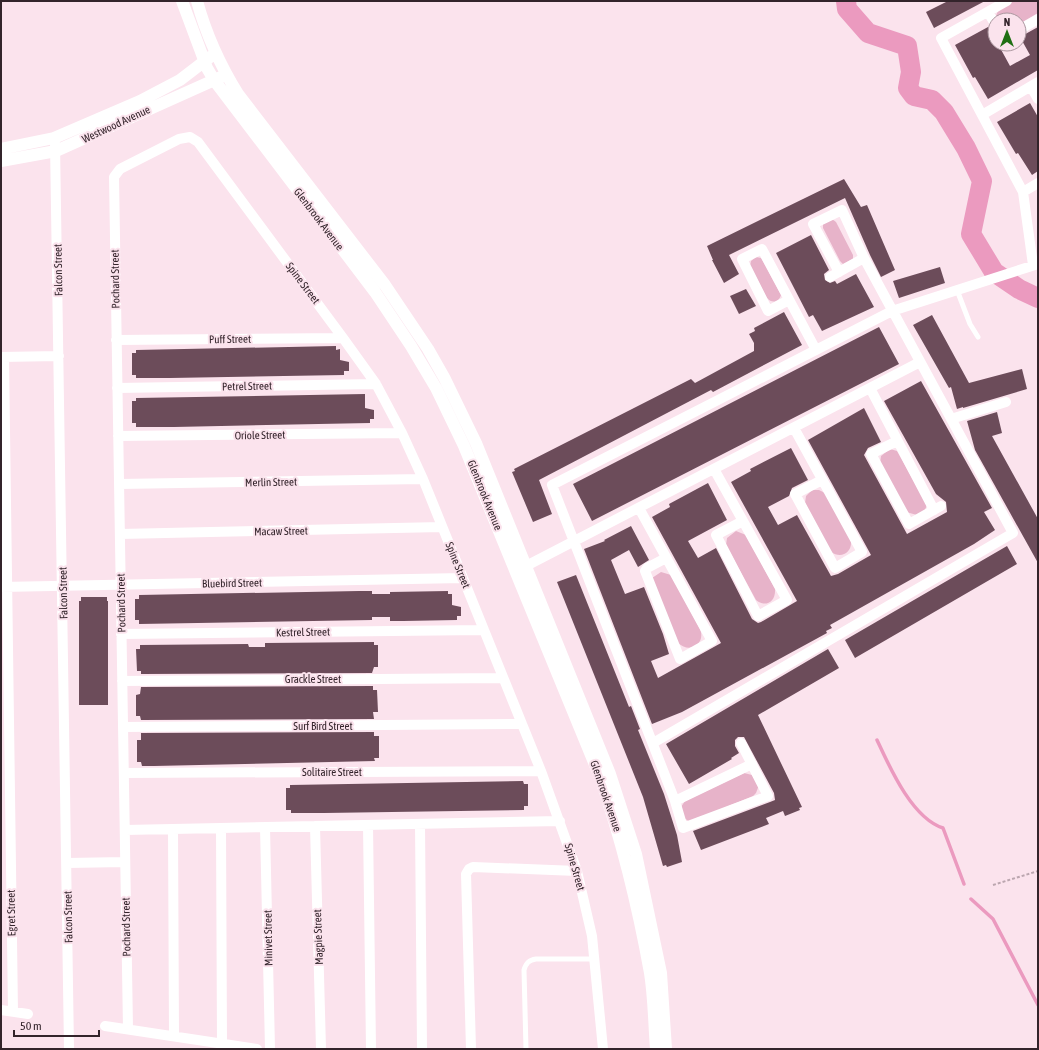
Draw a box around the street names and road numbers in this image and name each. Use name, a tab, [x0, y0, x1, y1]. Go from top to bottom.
street label: Westwood Avenue	[80, 103, 152, 145]
street label: Glenbrook Avenue	[292, 186, 346, 252]
street label: Falcon Street	[52, 244, 64, 296]
street label: Pochard Street	[108, 249, 122, 309]
street label: Spine Street	[284, 260, 322, 306]
street label: Puff Street	[209, 333, 251, 345]
street label: Petrel Street	[222, 380, 272, 392]
street label: Oriole Street	[234, 429, 286, 441]
street label: Glenbrook Avenue	[465, 458, 505, 532]
street label: Merlin Street	[245, 476, 297, 488]
street label: Macaw Street	[254, 525, 308, 537]
street label: Spine Street	[443, 540, 473, 590]
street label: Falcon Street	[57, 567, 69, 619]
street label: Pochard Street	[114, 573, 128, 633]
street label: Bluebird Street	[202, 576, 262, 590]
street label: Kestrel Street	[276, 626, 330, 638]
street label: Grackle Street	[285, 673, 341, 685]
street label: Surf Bird Street	[293, 720, 353, 732]
street label: Glenbrook Avenue	[588, 759, 624, 833]
street label: Solitaire Street	[302, 766, 362, 778]
street label: Spine Street	[563, 842, 587, 892]
street label: Egret Street	[5, 890, 17, 936]
street label: Falcon Street	[62, 891, 74, 943]
street label: Pochard Street	[119, 897, 133, 957]
street label: Magpie Street	[311, 909, 325, 965]
street label: Minivet Street	[262, 910, 274, 966]

